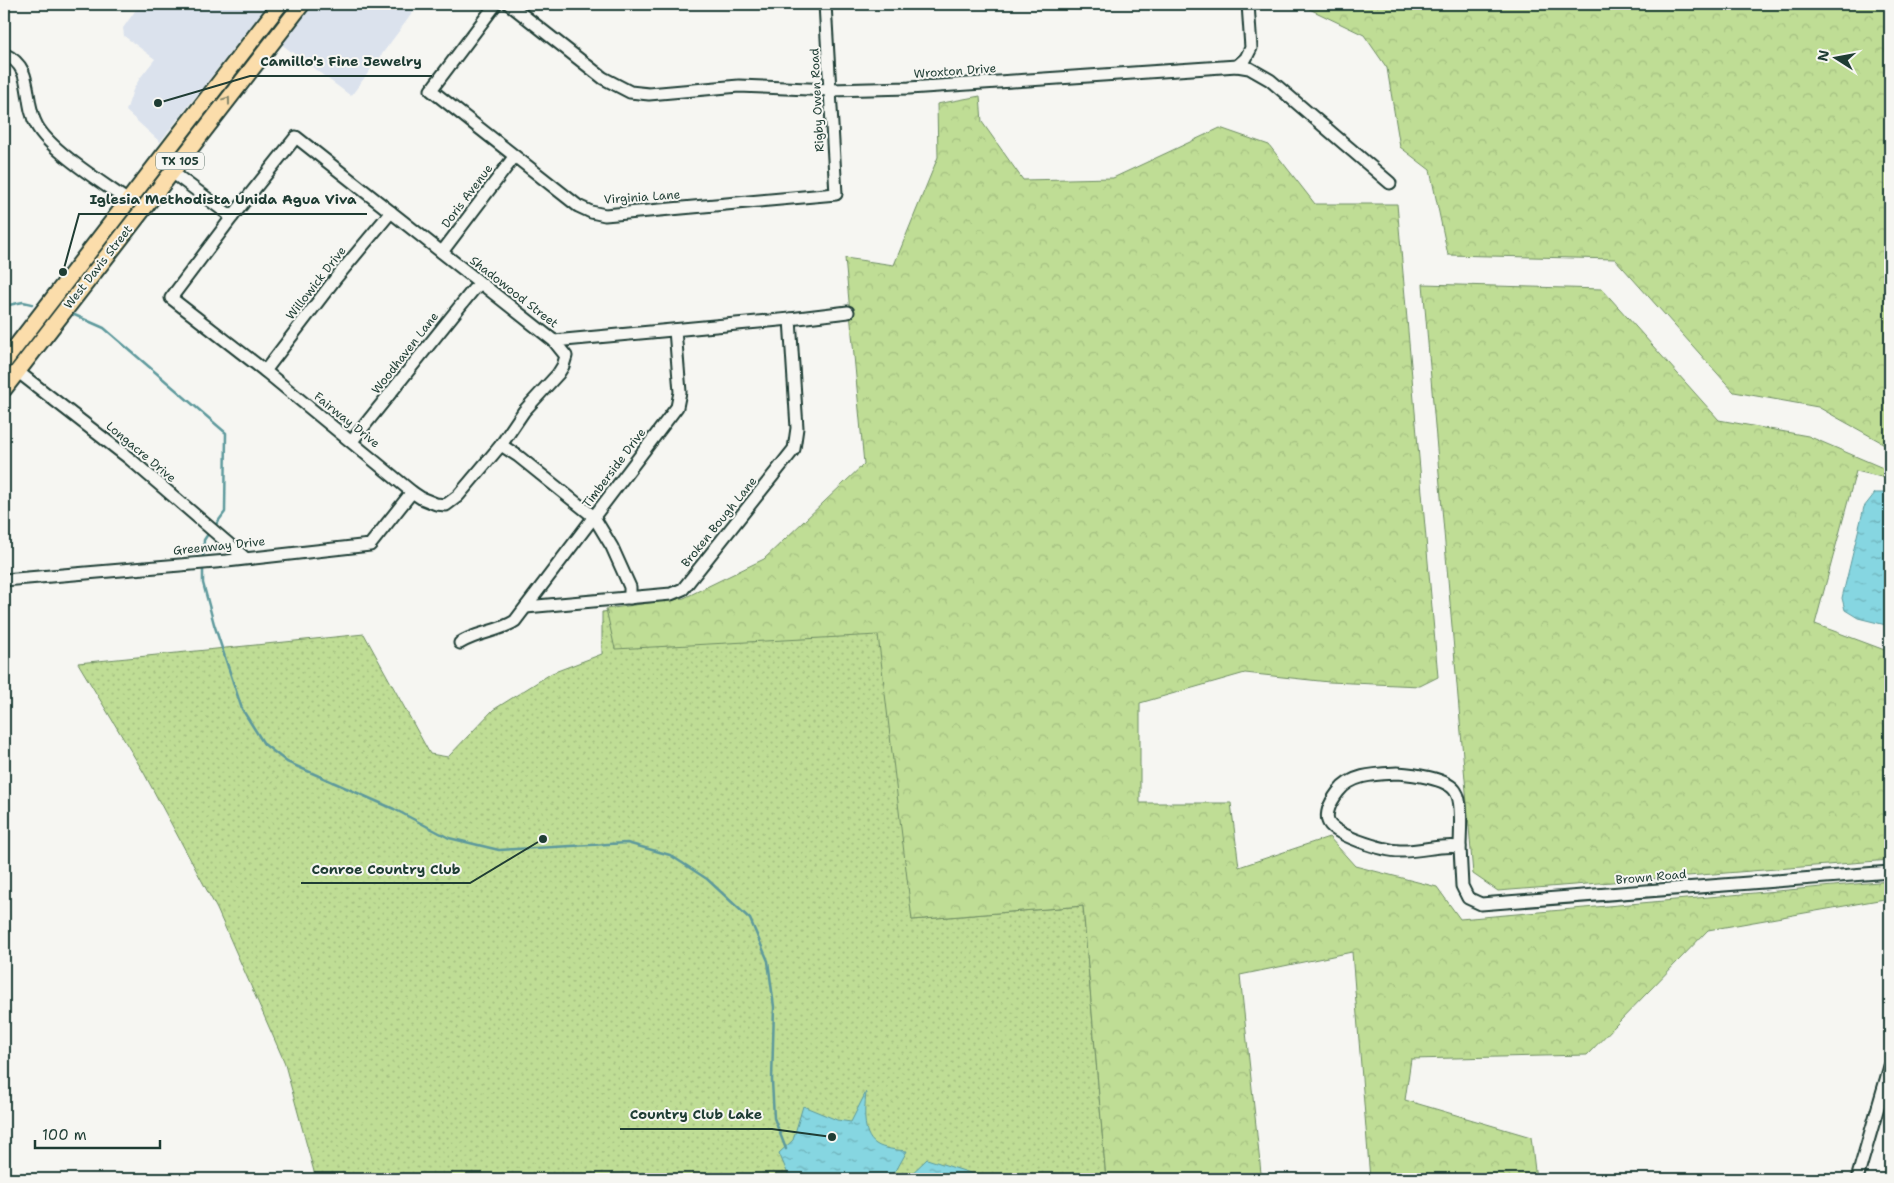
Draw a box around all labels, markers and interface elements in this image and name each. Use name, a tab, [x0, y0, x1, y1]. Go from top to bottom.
north arrow	[1812, 32, 1862, 82]
callout: Camillo's Fine Jewelry	[250, 47, 432, 76]
street label: Rigby Owen Road	[806, 47, 828, 152]
text: N	[1813, 48, 1833, 63]
text: Camillo's Fine Jewelry	[260, 52, 422, 70]
street label: Wroxton Drive	[913, 60, 997, 82]
one-way arrow	[221, 97, 229, 106]
road number: TX 105	[156, 153, 204, 170]
street label: Doris Avenue	[438, 161, 496, 231]
callout: Iglesia Methodista Unida Agua Viva	[79, 185, 367, 214]
street label: Virginia Lane	[603, 186, 681, 208]
text: Iglesia Methodista Unida Agua Viva	[89, 190, 357, 208]
street label: West Davis Street	[60, 222, 136, 312]
street label: Willowick Drive	[282, 243, 350, 323]
street label: Shadowood Street	[467, 253, 561, 331]
street label: Woodhaven Lane	[368, 309, 442, 397]
street label: Fairway Drive	[311, 389, 383, 452]
street label: Longacre Drive	[103, 418, 179, 486]
street label: Timberside Drive	[579, 425, 649, 511]
street label: Broken Bough Lane	[678, 473, 761, 571]
street label: Greenway Drive	[172, 533, 266, 559]
callout: Conroe Country Club	[301, 854, 470, 883]
text: Conroe Country Club	[311, 860, 461, 878]
street label: Brown Road	[1615, 866, 1688, 888]
callout: Country Club Lake	[620, 1100, 772, 1129]
text: Country Club Lake	[630, 1105, 762, 1123]
scale bar	[35, 1118, 160, 1150]
text: 100 m	[42, 1125, 87, 1145]

